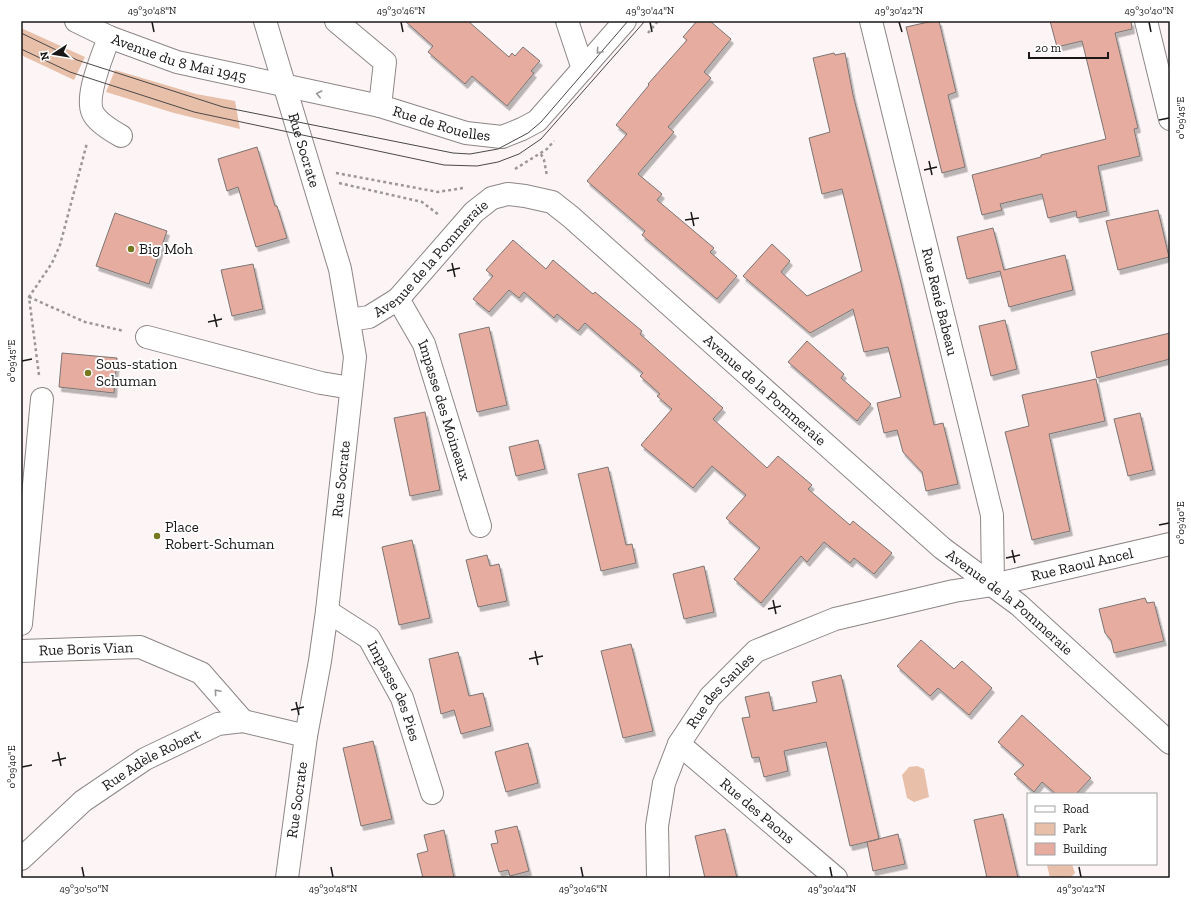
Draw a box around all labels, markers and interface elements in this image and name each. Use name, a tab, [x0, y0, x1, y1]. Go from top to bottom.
text: 49°30'48"N	[128, 5, 177, 17]
text: 49°30'46"N	[377, 5, 426, 17]
text: 49°30'44"N	[626, 5, 675, 17]
text: 49°30'42"N	[875, 5, 924, 17]
text: 49°30'40"N	[1124, 5, 1174, 17]
street label: Avenue du 8 Mai 1945	[109, 30, 248, 86]
north arrow	[34, 34, 74, 74]
scale bar	[1029, 34, 1108, 60]
text: 20 m	[1035, 41, 1062, 55]
one-way arrow	[597, 46, 604, 53]
text: N	[37, 50, 52, 61]
one-way arrow	[316, 91, 322, 99]
text: 0°09'45"E	[1175, 97, 1187, 139]
street label: Rue de Rouelles	[390, 102, 491, 145]
street label: Rue Socrate	[284, 111, 324, 190]
street label: Avenue de la Pommeraie	[370, 196, 492, 321]
place label: Big Moh	[139, 240, 193, 258]
marker: Big Moh	[126, 244, 136, 254]
street label: Rue René Babeau	[918, 246, 962, 358]
street label: Avenue de la Pommeraie	[700, 331, 830, 449]
street label: Impasse des Moineaux	[414, 336, 474, 483]
text: 0°09'45"E	[6, 340, 18, 382]
place label: Sous-station Schuman	[96, 355, 178, 390]
marker: Sous-station Schuman	[83, 368, 93, 378]
street label: Rue Socrate	[328, 440, 354, 518]
text: 0°09'40"E	[1175, 501, 1187, 545]
place label: Place Robert-Schuman	[165, 518, 275, 553]
marker: Place Robert-Schuman	[152, 531, 162, 541]
street label: Rue Raoul Ancel	[1029, 544, 1135, 585]
street label: Avenue de la Pommeraie	[943, 545, 1077, 659]
street label: Rue Boris Vian	[38, 638, 134, 659]
street label: Impasse des Pies	[363, 638, 424, 744]
street label: Rue des Saules	[683, 649, 758, 732]
one-way arrow	[214, 689, 222, 697]
street label: Rue Adèle Robert	[98, 724, 204, 795]
text: 0°09'40"E	[6, 745, 18, 789]
street label: Rue Socrate	[283, 761, 311, 839]
street label: Rue des Paons	[716, 774, 798, 848]
legend	[1027, 793, 1157, 865]
text: Road	[1063, 802, 1089, 816]
text: Park	[1063, 822, 1088, 836]
text: Building	[1063, 842, 1107, 856]
text: 49°30'50"N	[59, 883, 109, 895]
text: 49°30'48"N	[309, 883, 358, 895]
text: 49°30'46"N	[559, 883, 608, 895]
text: 49°30'44"N	[808, 883, 857, 895]
text: 49°30'42"N	[1057, 883, 1106, 895]

